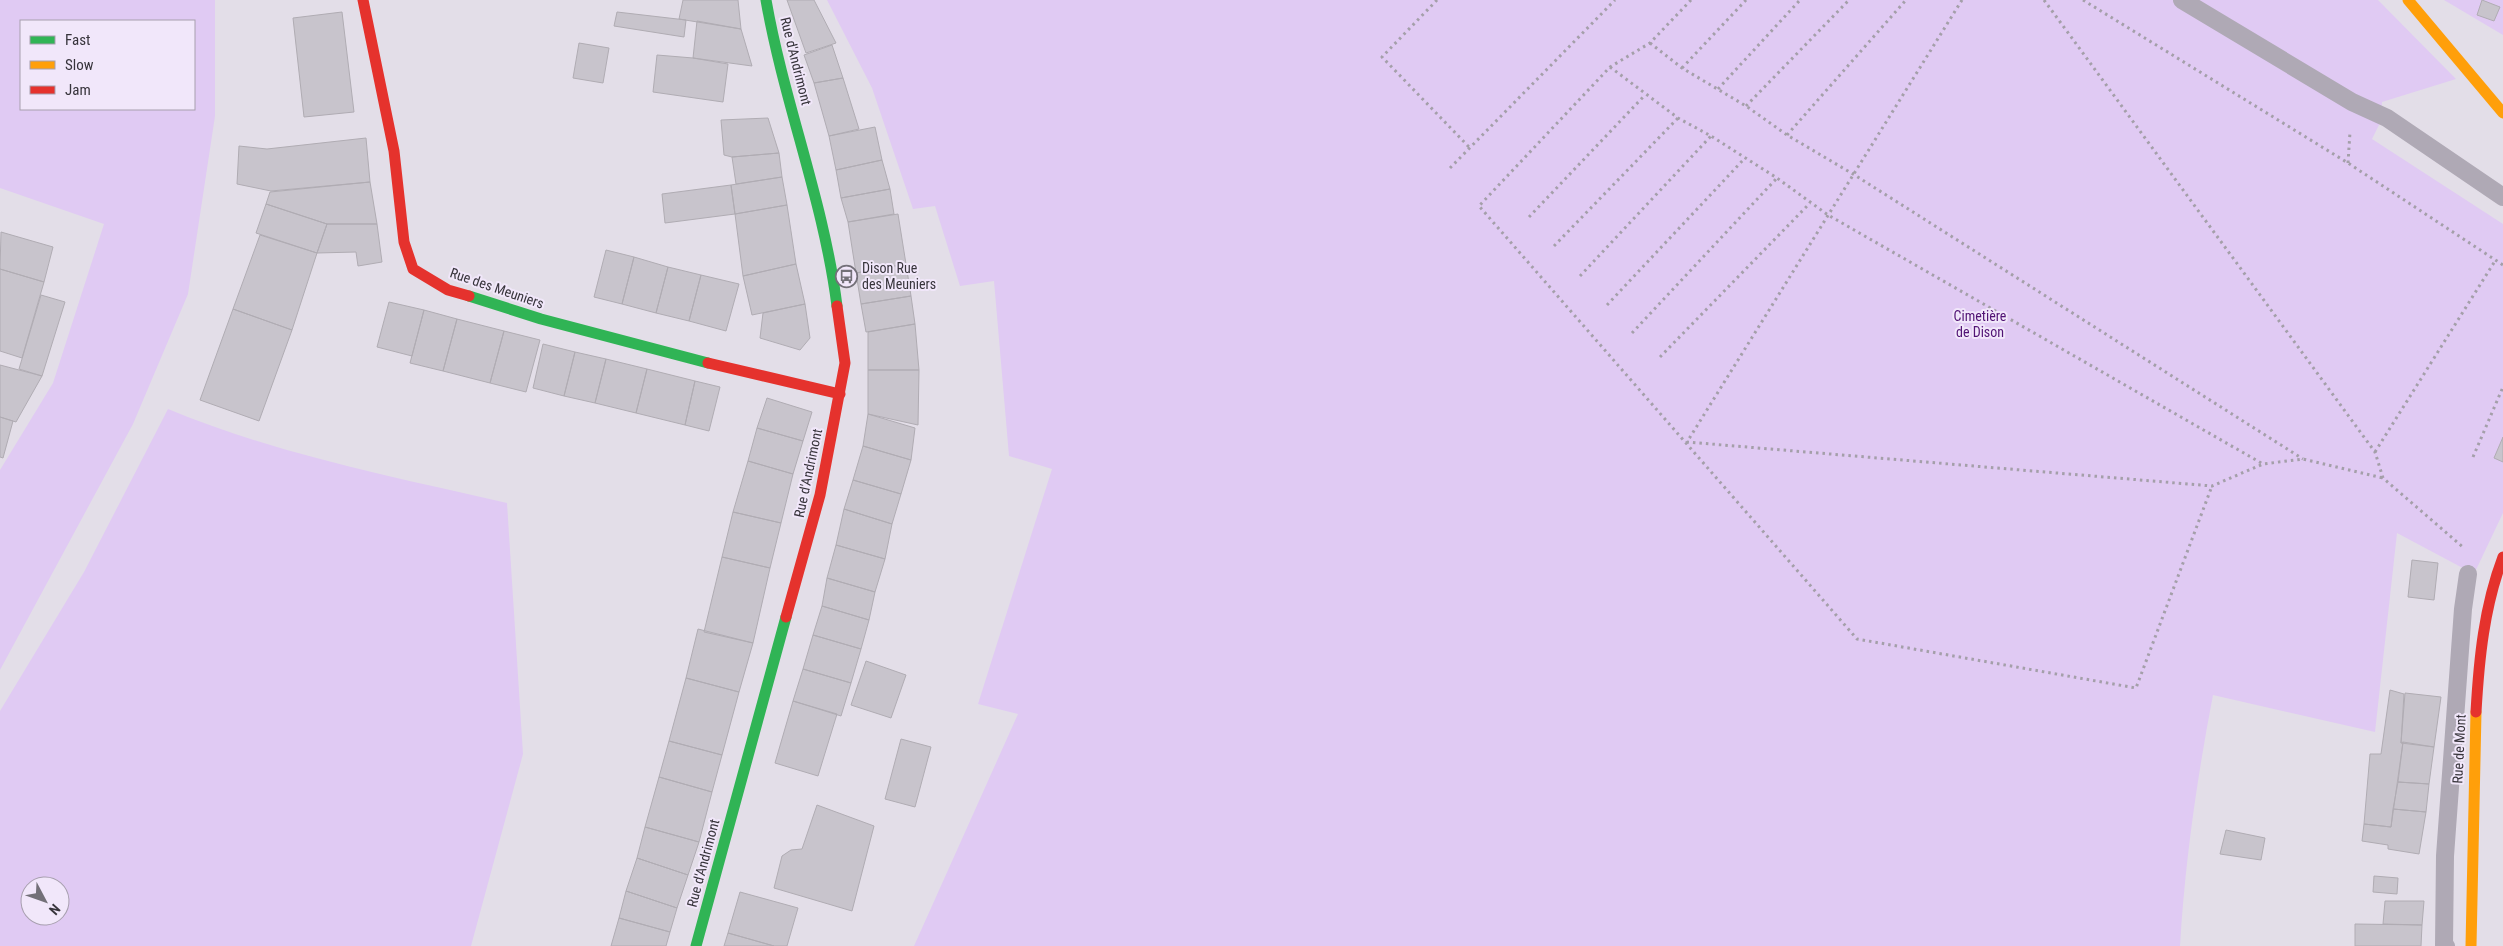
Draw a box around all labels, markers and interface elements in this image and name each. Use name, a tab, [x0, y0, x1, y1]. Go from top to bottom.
street label: Rue d'Andrimont	[777, 15, 815, 107]
legend	[20, 20, 195, 110]
text: Fast	[65, 31, 90, 49]
text: Slow	[65, 56, 94, 74]
text: Jam	[65, 81, 91, 99]
place label: Dison Rue des Meuniers	[862, 260, 936, 292]
street label: Rue des Meuniers	[448, 264, 546, 312]
bus stop icon: Dison Rue des Meuniers	[834, 264, 858, 288]
park label: Cimetière de Dison	[1954, 308, 2007, 340]
street label: Rue d'Andrimont	[791, 427, 825, 519]
street label: Rue de Mont	[2449, 714, 2469, 784]
street label: Rue d'Andrimont	[684, 817, 722, 909]
north arrow	[20, 876, 70, 926]
text: N	[46, 901, 64, 918]

